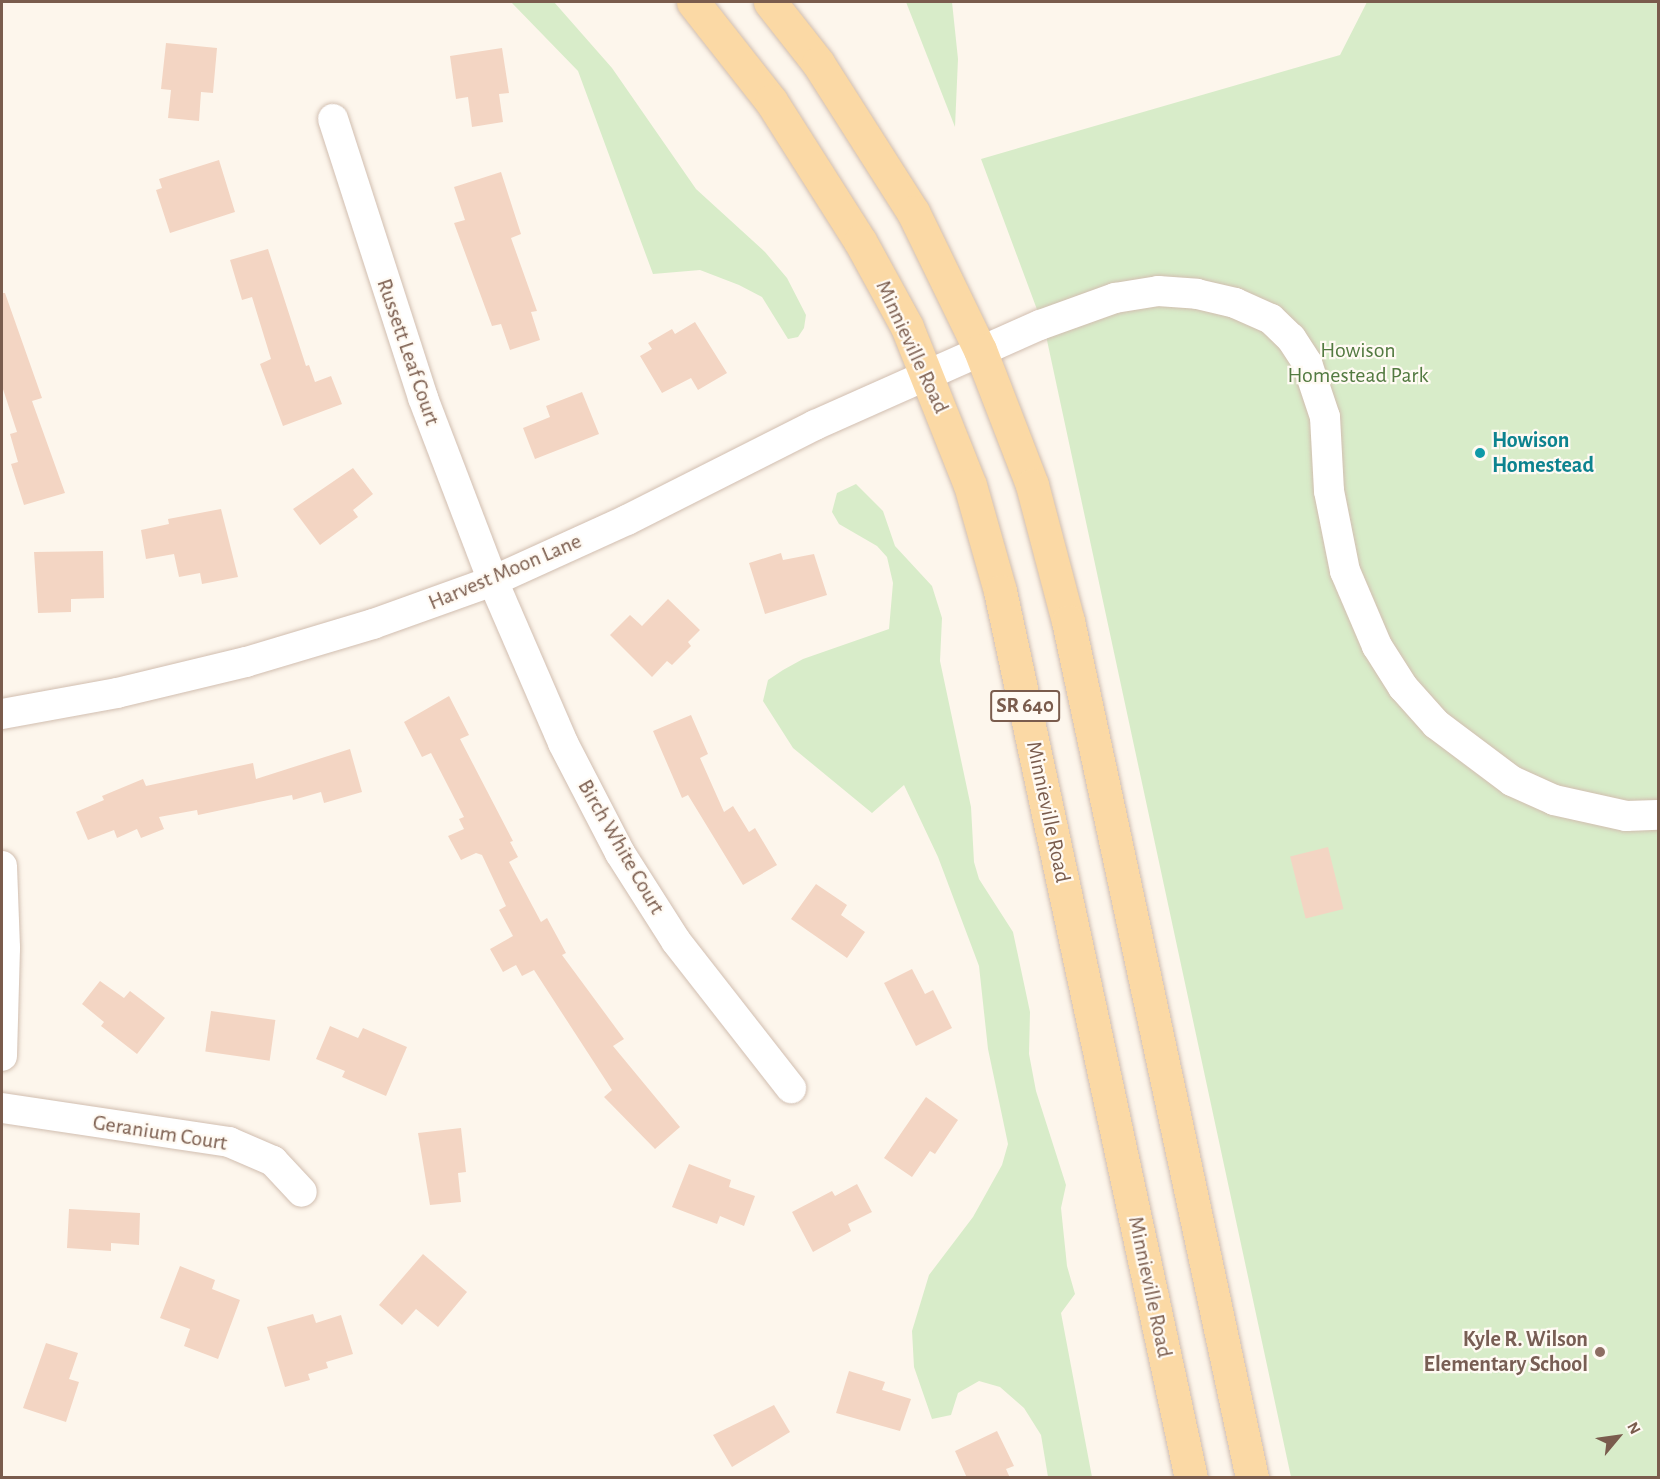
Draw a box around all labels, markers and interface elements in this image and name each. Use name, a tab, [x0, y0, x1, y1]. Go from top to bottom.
street label: Russett Leaf Court	[371, 275, 445, 429]
street label: Minnieville Road	[870, 276, 954, 418]
park label: Howison Homestead Park	[1287, 337, 1429, 388]
place label: Howison Homestead	[1492, 427, 1594, 478]
marker: Howison Homestead	[1473, 446, 1487, 460]
street label: Harvest Moon Lane	[424, 528, 586, 616]
road number: SR 640	[989, 688, 1061, 724]
street label: Minnieville Road	[1020, 739, 1076, 885]
street label: Birch White Court	[572, 775, 670, 919]
street label: Geranium Court	[91, 1109, 229, 1157]
street label: Minnieville Road	[1122, 1214, 1178, 1360]
place label: Kyle R. Wilson Elementary School	[1424, 1326, 1588, 1378]
marker: Kyle R. Wilson Elementary School	[1593, 1345, 1607, 1359]
north arrow	[1588, 1407, 1648, 1467]
text: N	[1624, 1420, 1643, 1437]

